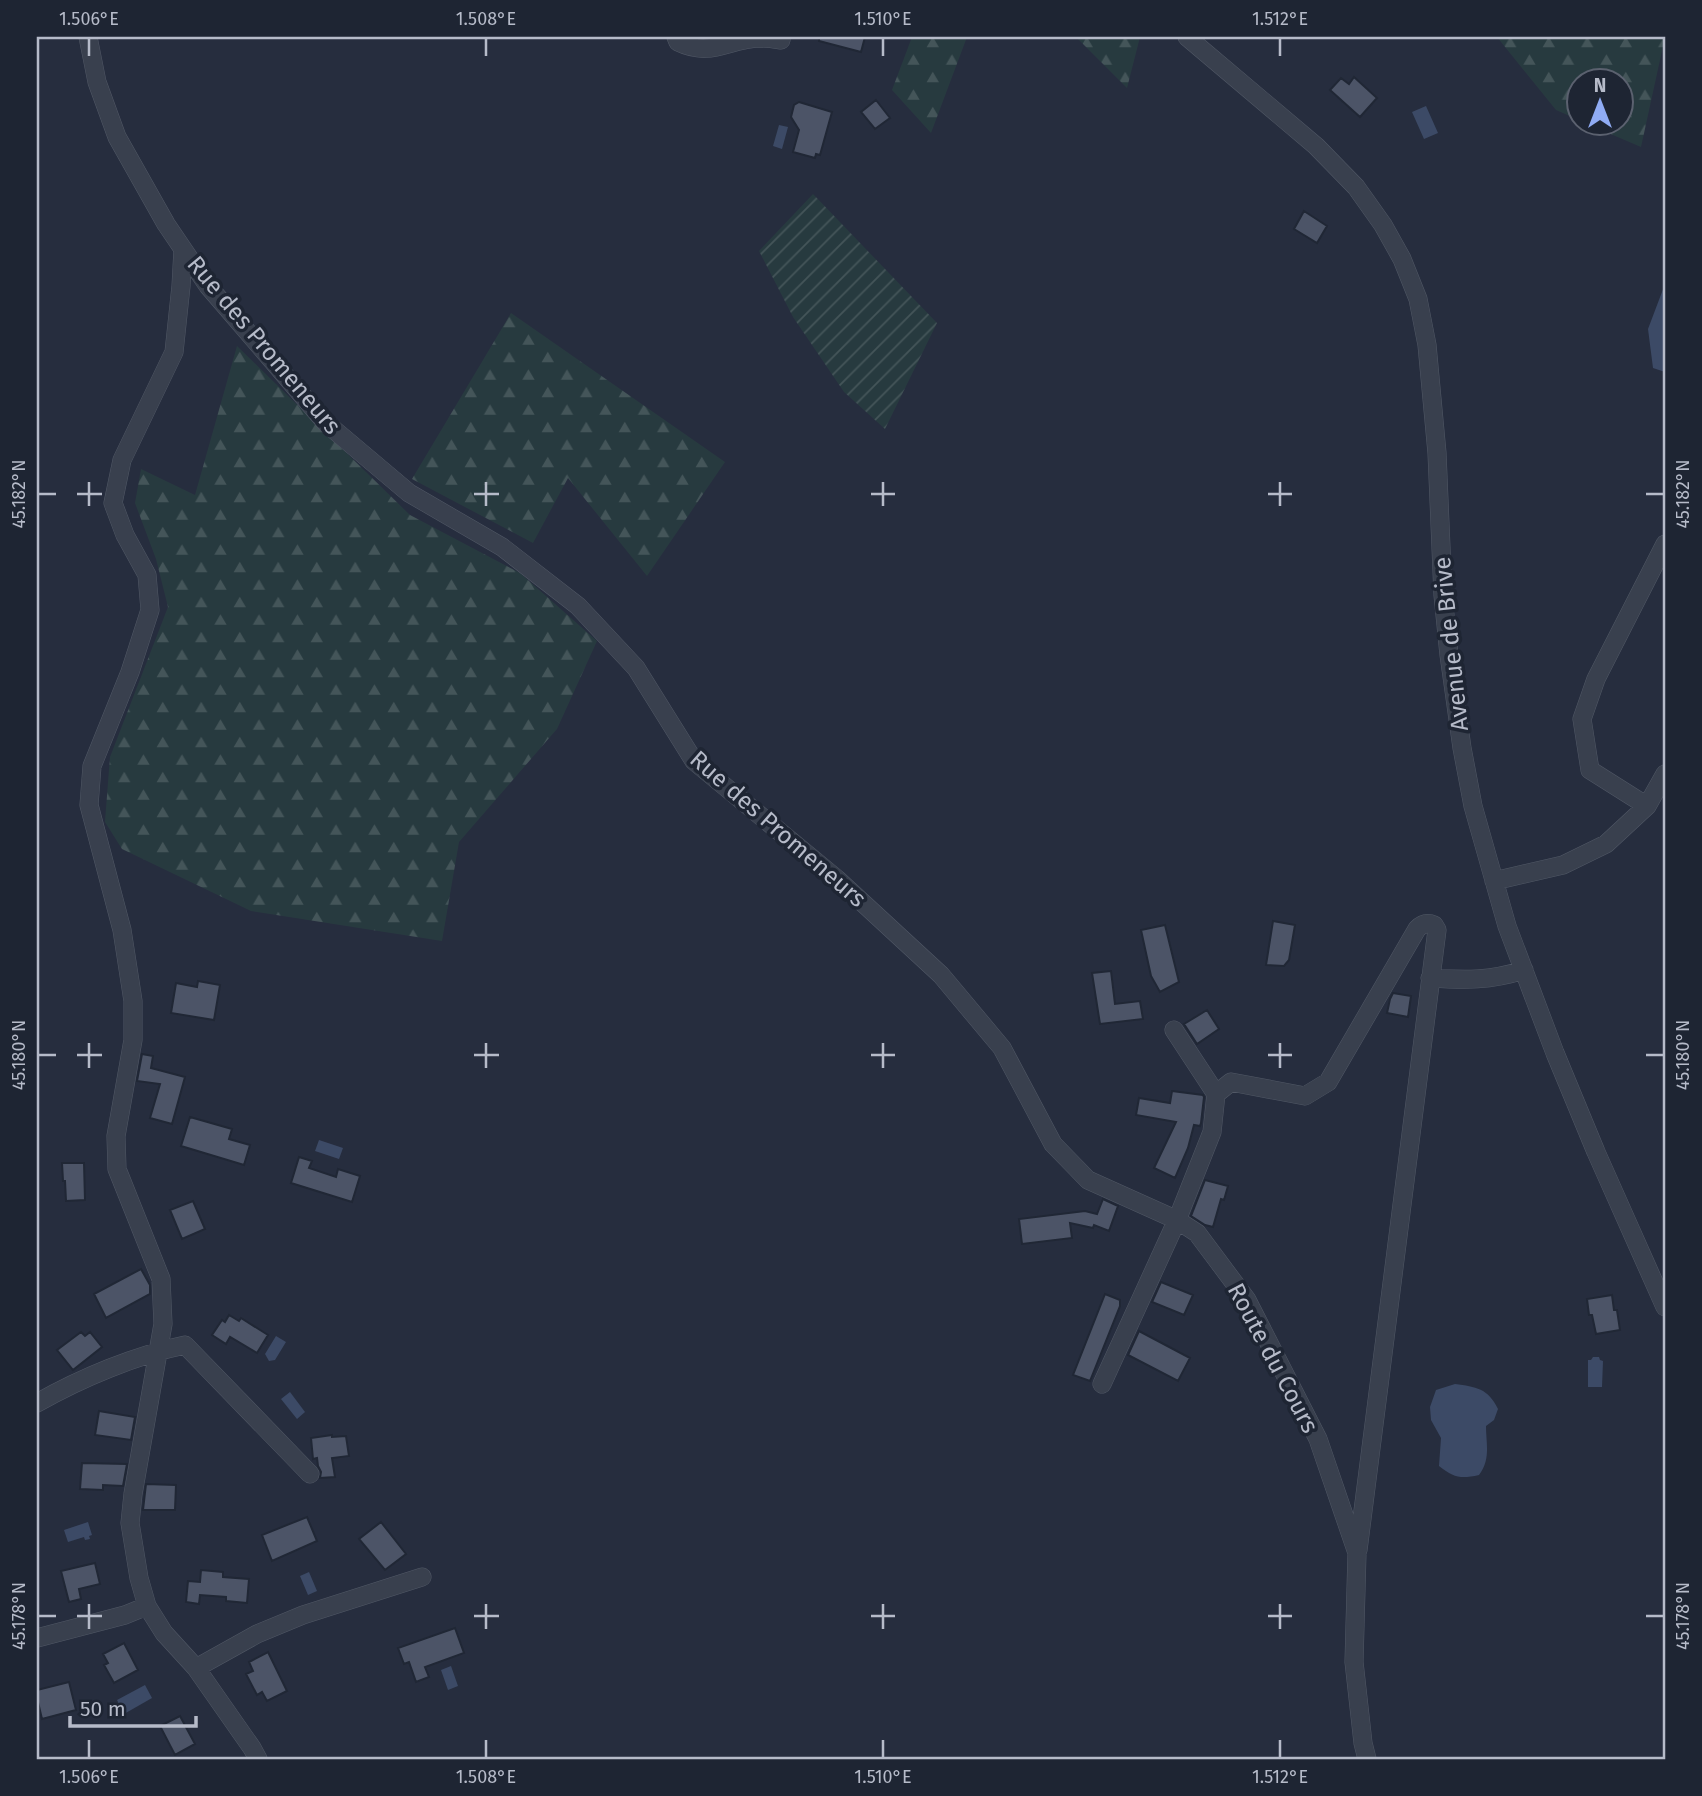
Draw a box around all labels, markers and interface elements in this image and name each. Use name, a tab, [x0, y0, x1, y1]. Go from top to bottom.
text: 1.506°E	[59, 8, 119, 30]
text: 1.508°E	[456, 8, 516, 30]
text: 1.510°E	[854, 8, 912, 30]
text: 1.512°E	[1252, 8, 1308, 30]
north arrow	[1566, 66, 1636, 136]
text: N	[1594, 74, 1606, 97]
street label: Rue des Promeneurs	[181, 250, 347, 440]
text: 45.182°N	[8, 459, 30, 529]
text: 45.182°N	[1672, 459, 1694, 529]
street label: Avenue de Brive	[1428, 555, 1474, 733]
street label: Rue des Promeneurs	[684, 745, 872, 913]
text: 45.180°N	[8, 1020, 30, 1090]
text: 45.180°N	[1672, 1020, 1694, 1090]
street label: Route du Cours	[1222, 1278, 1324, 1438]
text: 45.178°N	[8, 1582, 30, 1650]
text: 45.178°N	[1672, 1582, 1694, 1650]
scale bar	[70, 1684, 196, 1728]
text: 50 m	[80, 1696, 126, 1722]
text: 1.506°E	[59, 1766, 119, 1788]
text: 1.508°E	[456, 1766, 516, 1788]
text: 1.510°E	[854, 1766, 912, 1788]
text: 1.512°E	[1252, 1766, 1308, 1788]

